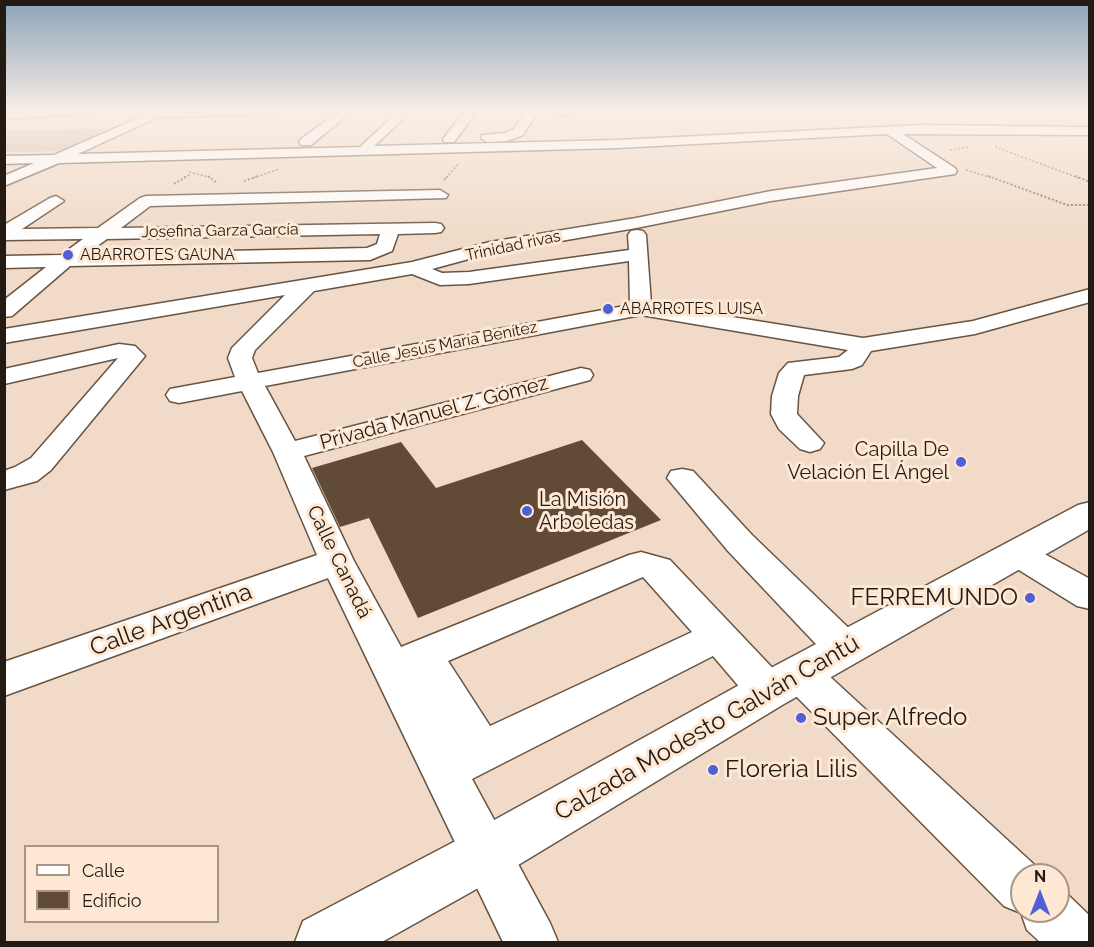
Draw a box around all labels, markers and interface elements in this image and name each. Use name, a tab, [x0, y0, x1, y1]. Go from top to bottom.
street label: Josefina Garza García	[141, 220, 299, 242]
street label: Trinidad rivas	[464, 227, 562, 265]
place label: ABARROTES GAUNA	[80, 245, 235, 265]
marker: ABARROTES GAUNA	[61, 248, 75, 262]
place label: ABARROTES LUISA	[620, 299, 763, 319]
marker: ABARROTES LUISA	[601, 302, 615, 316]
street label: Calle Jesús María Benítez	[351, 318, 539, 372]
street label: Privada Manuel Z. Gómez	[317, 371, 551, 455]
place label: Capilla De Velación El Ángel	[787, 438, 949, 485]
marker: Capilla De Velación El Ángel	[954, 455, 968, 469]
place label: La Misión Arboledas	[539, 488, 634, 535]
street label: Calle Canadá	[301, 502, 377, 622]
marker: La Misión Arboledas	[520, 504, 534, 518]
street label: Calle Argentina	[86, 577, 256, 663]
place label: FERREMUNDO	[850, 584, 1018, 612]
marker: FERREMUNDO	[1023, 591, 1037, 605]
street label: Calzada Modesto Galván Cantú	[550, 629, 864, 827]
place label: Super Alfredo	[813, 704, 967, 732]
marker: Super Alfredo	[794, 711, 808, 725]
place label: Floreria Lilis	[725, 756, 858, 784]
marker: Floreria Lilis	[706, 763, 720, 777]
legend	[24, 845, 219, 923]
text: Calle	[82, 860, 125, 881]
north arrow	[1010, 863, 1070, 923]
text: N	[1034, 867, 1046, 886]
text: Edificio	[82, 890, 141, 911]

